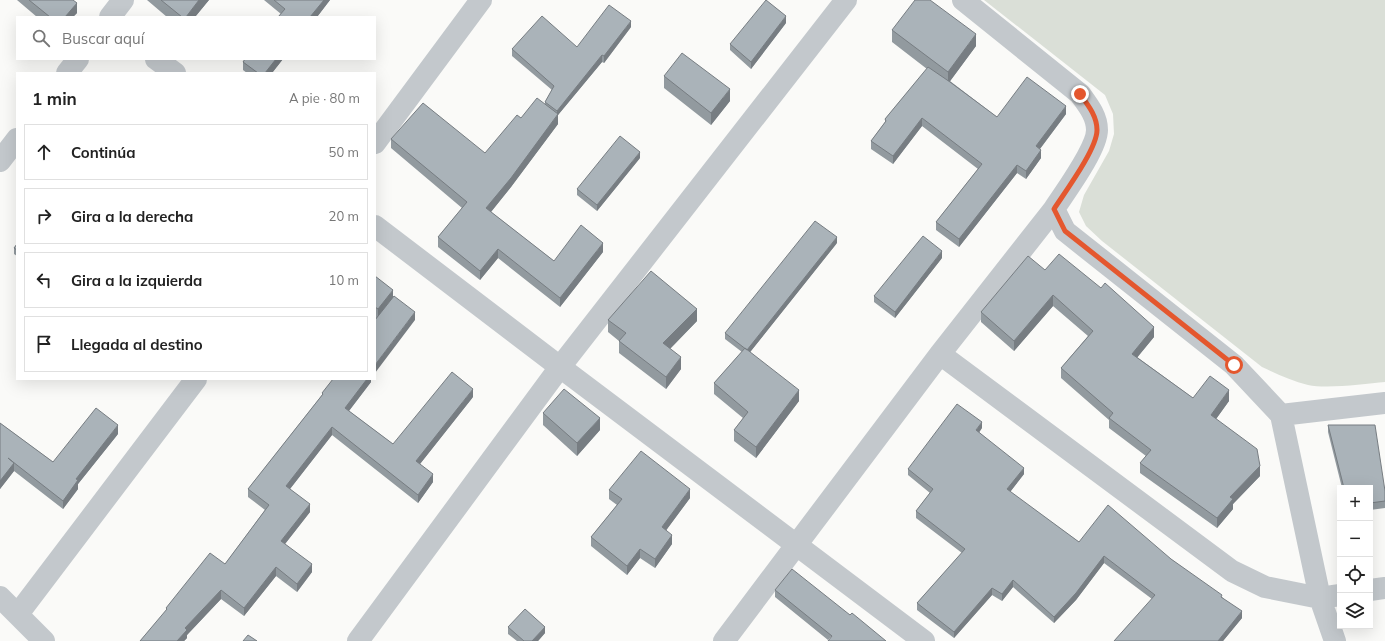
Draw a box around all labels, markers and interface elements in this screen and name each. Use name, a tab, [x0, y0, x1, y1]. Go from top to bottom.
search box	[16, 16, 376, 60]
icon: search	[30, 27, 52, 49]
text: Buscar aquí	[62, 29, 144, 48]
route end	[1071, 85, 1089, 103]
text: 1 min	[32, 88, 77, 109]
text: A pie · 80 m	[289, 90, 360, 106]
icon: ahead	[33, 141, 55, 163]
text: Continúa	[71, 143, 136, 162]
text: 50 m	[329, 144, 359, 160]
icon: right	[33, 205, 55, 227]
text: Gira a la derecha	[71, 207, 193, 226]
text: 20 m	[329, 208, 359, 224]
icon: left	[33, 269, 55, 291]
text: Gira a la izquierda	[71, 271, 202, 290]
text: 10 m	[329, 272, 359, 288]
icon: arrive	[33, 333, 55, 355]
text: Llegada al destino	[71, 335, 203, 354]
route start	[1225, 356, 1243, 374]
map controls	[1337, 485, 1373, 629]
button: +	[1337, 485, 1373, 521]
button: −	[1337, 521, 1373, 557]
button: locate	[1337, 557, 1373, 593]
button: layers	[1337, 593, 1373, 629]

